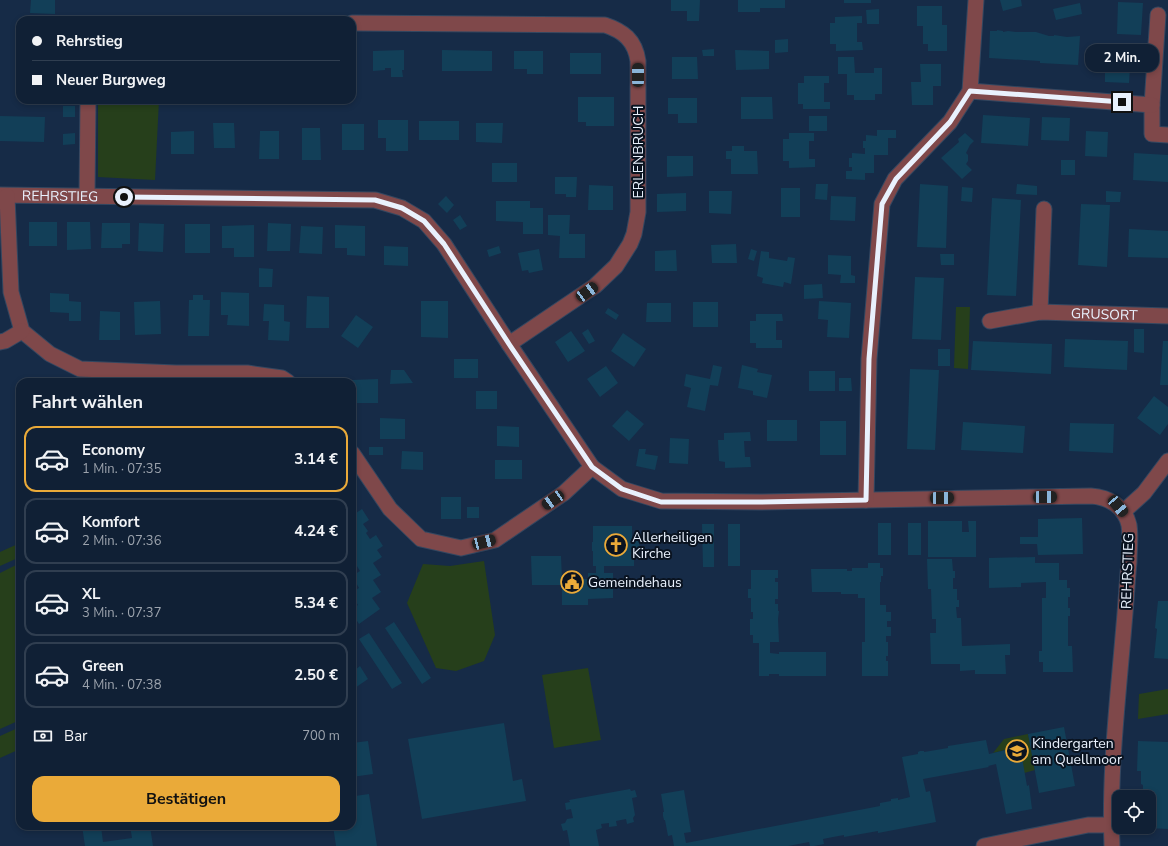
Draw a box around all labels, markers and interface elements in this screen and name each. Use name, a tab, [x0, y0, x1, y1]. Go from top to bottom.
text: Rehrstieg	[56, 31, 123, 51]
callout: 2 Min.	[1085, 44, 1159, 72]
text: 2 Min.	[1104, 49, 1140, 67]
car	[632, 63, 644, 87]
text: Neuer Burgweg	[56, 70, 166, 90]
route end	[1113, 93, 1131, 111]
street label: ERLENBRUCH	[629, 106, 648, 198]
street label: REHRSTIEG	[22, 186, 98, 206]
route start	[115, 188, 133, 206]
car	[574, 280, 600, 304]
street label: GRUSORT	[1071, 304, 1138, 325]
text: Fahrt wählen	[32, 390, 143, 414]
text: Economy	[82, 440, 145, 460]
icon: car	[34, 441, 70, 477]
text: 3.14 €	[294, 449, 338, 469]
text: 1 Min. · 07:35	[82, 460, 161, 478]
car	[540, 488, 566, 512]
car	[1033, 491, 1057, 503]
car	[930, 492, 954, 504]
car	[1106, 493, 1130, 519]
text: Komfort	[82, 512, 140, 532]
icon: car	[34, 513, 70, 549]
text: 4.24 €	[294, 521, 338, 541]
place label: Allerheiligen Kirche	[632, 528, 713, 563]
text: 2 Min. · 07:36	[82, 532, 161, 550]
church icon: Allerheiligen Kirche	[603, 532, 629, 558]
car	[471, 533, 497, 551]
street label: REHRSTIEG	[1117, 533, 1138, 609]
public building icon: Gemeindehaus	[559, 569, 585, 595]
place label: Gemeindehaus	[588, 573, 682, 592]
text: XL	[82, 584, 101, 604]
icon: car	[34, 585, 70, 621]
text: 5.34 €	[294, 593, 338, 613]
text: 3 Min. · 07:37	[82, 604, 161, 622]
text: Green	[82, 656, 124, 676]
icon: car	[34, 657, 70, 693]
text: 2.50 €	[294, 665, 338, 685]
text: 4 Min. · 07:38	[82, 676, 161, 694]
icon: cash	[32, 725, 54, 747]
text: Bar	[64, 726, 87, 746]
text: 700 m	[302, 727, 340, 745]
place label: Kindergarten am Quellmoor	[1032, 734, 1122, 769]
school or university icon: Kindergarten am Quellmoor	[1004, 738, 1030, 764]
button: Bestätigen	[32, 776, 340, 822]
map controls	[1112, 790, 1156, 834]
button: locate	[1112, 790, 1156, 834]

